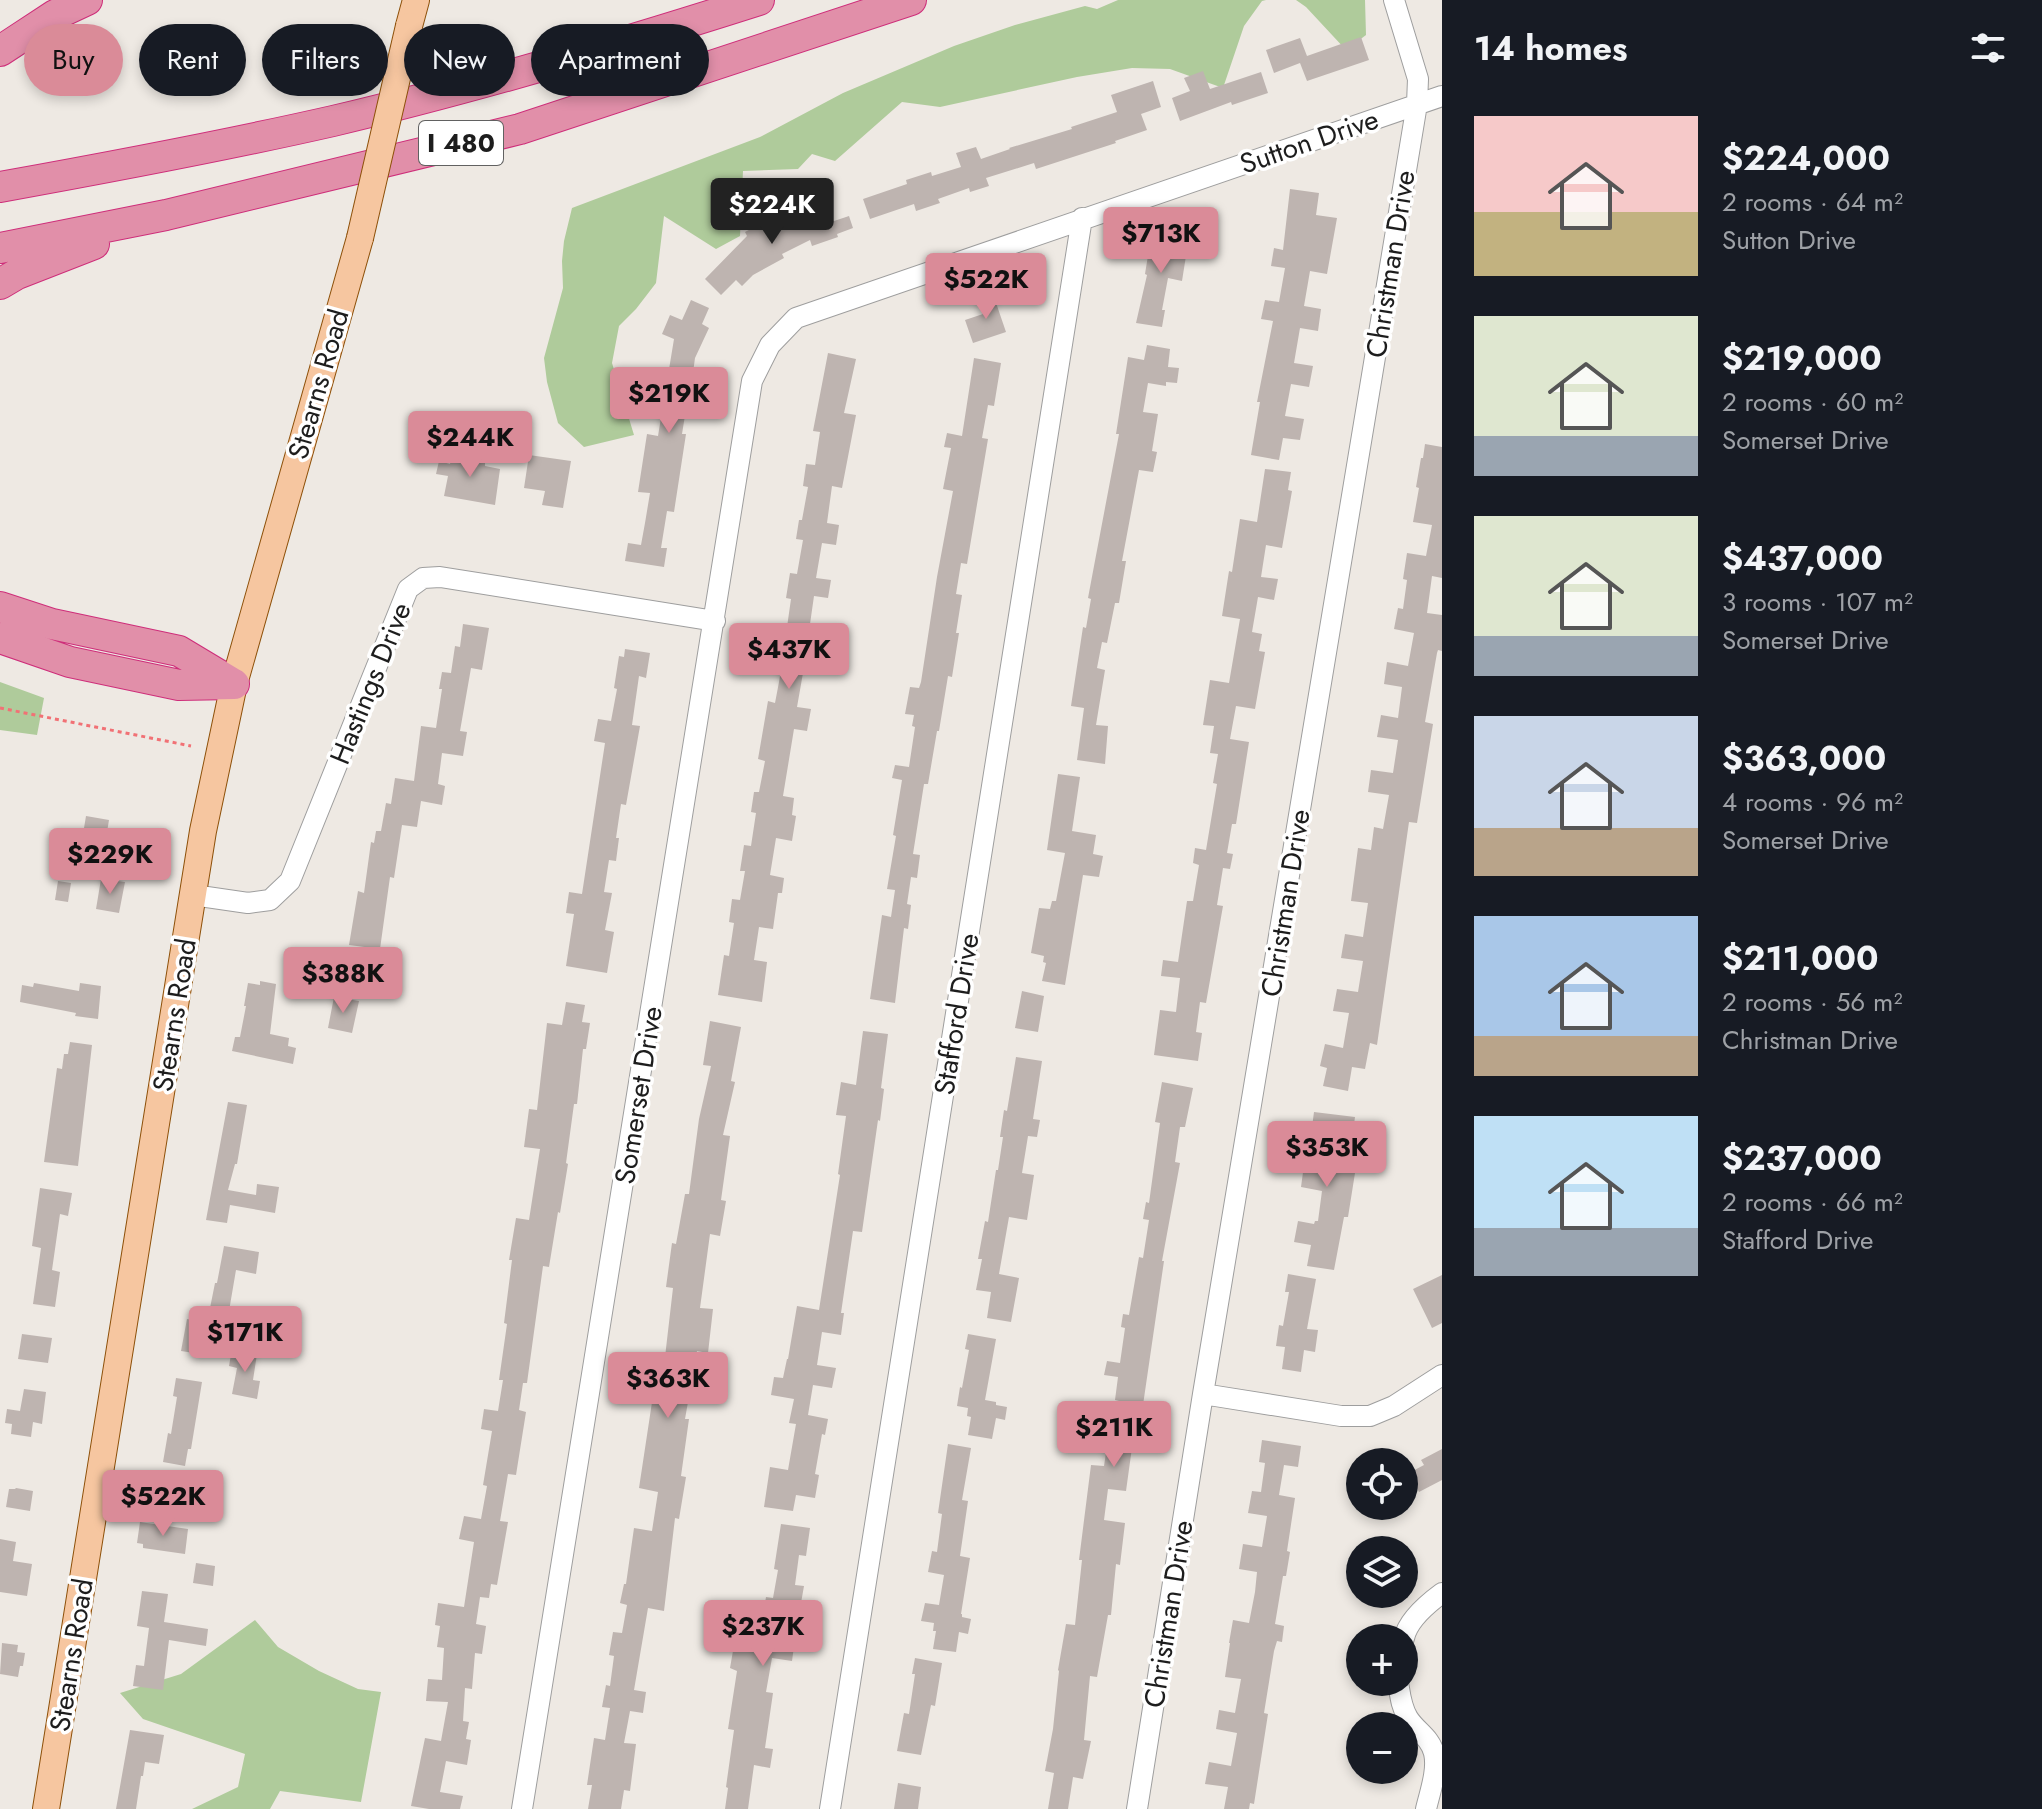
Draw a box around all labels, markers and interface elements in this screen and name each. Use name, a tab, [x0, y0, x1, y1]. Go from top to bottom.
chip: Buy	[24, 24, 123, 96]
chip: Rent	[139, 24, 246, 96]
chip: Filters	[262, 24, 388, 96]
chip: New	[404, 24, 515, 96]
chip: Apartment	[531, 24, 709, 96]
text: 14 homes	[1474, 24, 1628, 73]
icon: filters	[1966, 26, 2010, 70]
street label: Sutton Drive	[1234, 99, 1384, 184]
road number: I 480	[419, 121, 503, 165]
text: $224,000	[1722, 134, 1890, 183]
icon: home	[1538, 148, 1634, 244]
street label: Christman Drive	[1355, 167, 1426, 361]
pin: $224K	[716, 178, 828, 246]
text: 2 rooms · 64 m²	[1722, 183, 1903, 221]
text: $224K	[729, 185, 815, 223]
pin: $713K	[1105, 207, 1217, 275]
text: $713K	[1121, 214, 1201, 252]
text: Sutton Drive	[1722, 221, 1856, 259]
pin: $522K	[930, 253, 1042, 321]
text: $522K	[943, 260, 1029, 298]
street label: Stearns Road	[278, 304, 359, 464]
text: $219,000	[1722, 334, 1882, 383]
icon: home	[1538, 348, 1634, 444]
pin: $219K	[613, 367, 725, 435]
text: $219K	[628, 374, 710, 412]
text: 2 rooms · 60 m²	[1722, 383, 1903, 421]
pin: $244K	[414, 411, 526, 479]
text: $244K	[426, 418, 514, 456]
text: Somerset Drive	[1722, 421, 1889, 459]
text: $437,000	[1722, 534, 1883, 583]
icon: home	[1538, 548, 1634, 644]
text: 3 rooms · 107 m²	[1722, 583, 1913, 621]
street label: Hastings Drive	[319, 596, 422, 770]
text: Somerset Drive	[1722, 621, 1889, 659]
pin: $437K	[733, 623, 845, 691]
text: $437K	[747, 630, 831, 668]
text: $363,000	[1722, 734, 1886, 783]
icon: home	[1538, 748, 1634, 844]
text: 4 rooms · 96 m²	[1722, 783, 1903, 821]
street label: Christman Drive	[1250, 806, 1321, 1000]
text: Somerset Drive	[1722, 821, 1889, 859]
pin: $229K	[54, 828, 166, 896]
text: $229K	[67, 835, 153, 873]
street label: Stafford Drive	[923, 930, 989, 1098]
text: $211,000	[1722, 934, 1879, 983]
street label: Stearns Road	[142, 936, 207, 1095]
pin: $388K	[287, 947, 399, 1015]
icon: home	[1538, 948, 1634, 1044]
text: $388K	[301, 954, 385, 992]
text: 2 rooms · 56 m²	[1722, 983, 1902, 1021]
street label: Somerset Drive	[604, 1003, 673, 1187]
text: Christman Drive	[1722, 1021, 1898, 1059]
pin: $353K	[1271, 1121, 1383, 1189]
text: $353K	[1285, 1128, 1369, 1166]
text: $237,000	[1722, 1134, 1882, 1183]
icon: home	[1538, 1148, 1634, 1244]
text: 2 rooms · 66 m²	[1722, 1183, 1903, 1221]
text: Stafford Drive	[1722, 1221, 1873, 1259]
pin: $171K	[189, 1306, 301, 1374]
text: $171K	[207, 1313, 283, 1351]
pin: $363K	[612, 1352, 724, 1420]
text: $363K	[626, 1359, 710, 1397]
pin: $211K	[1058, 1401, 1170, 1469]
text: $211K	[1075, 1408, 1153, 1446]
map controls	[1346, 1448, 1418, 1784]
button: locate	[1346, 1448, 1418, 1520]
pin: $522K	[107, 1470, 219, 1538]
text: $522K	[120, 1477, 206, 1515]
street label: Christman Drive	[1133, 1517, 1204, 1711]
button: layers	[1346, 1536, 1418, 1608]
street label: Stearns Road	[39, 1576, 104, 1735]
pin: $237K	[707, 1600, 819, 1668]
text: $237K	[722, 1607, 804, 1645]
button: +	[1346, 1624, 1418, 1696]
button: −	[1346, 1712, 1418, 1784]

